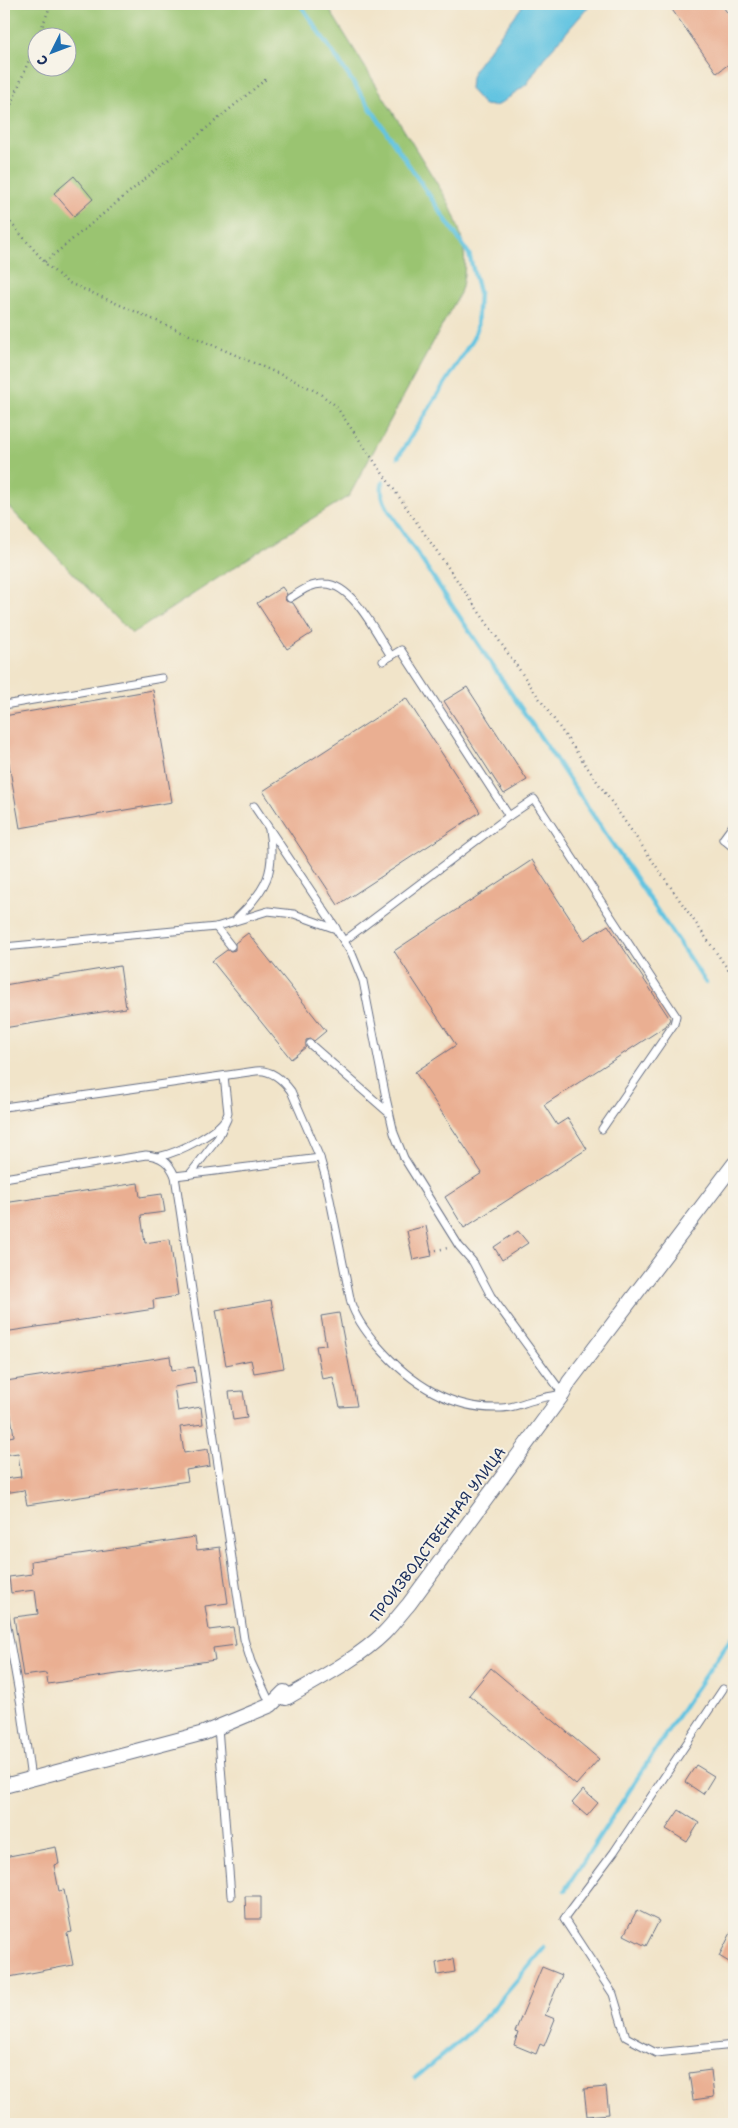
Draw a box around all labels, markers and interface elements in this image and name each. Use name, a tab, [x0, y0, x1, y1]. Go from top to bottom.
north arrow	[28, 28, 78, 78]
text: С	[33, 51, 52, 70]
street label: ПРОИЗВОДСТВЕННАЯ УЛИЦА	[366, 1443, 510, 1625]

